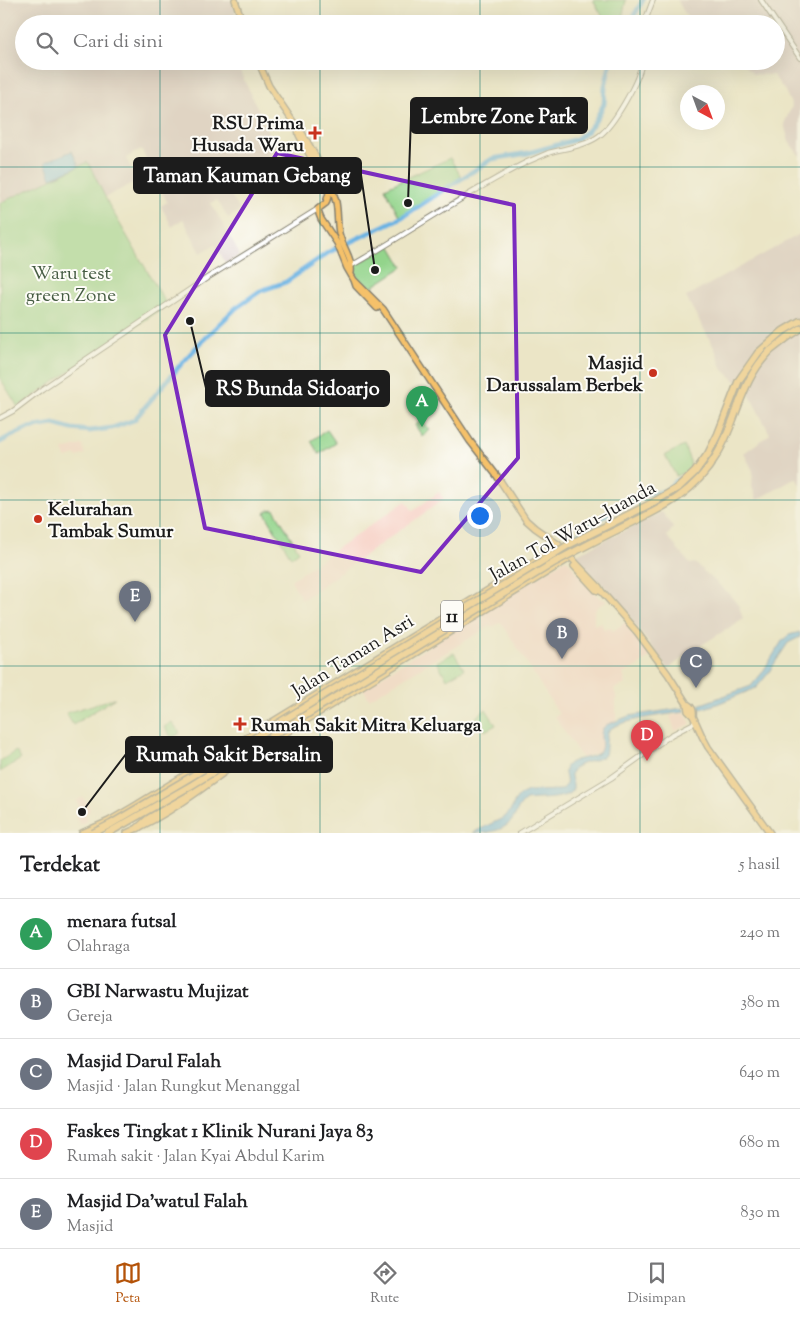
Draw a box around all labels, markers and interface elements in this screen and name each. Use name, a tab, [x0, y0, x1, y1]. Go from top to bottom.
search box	[15, 15, 785, 70]
icon: search	[33, 29, 61, 57]
text: Cari di sini	[73, 29, 163, 56]
north arrow	[680, 85, 725, 130]
callout: Lembre Zone Park	[411, 98, 587, 133]
text: Lembre Zone Park	[421, 104, 577, 133]
place label: RSU Prima Husada Waru	[192, 111, 304, 160]
marker: RSU Prima Husada Waru	[308, 126, 322, 140]
callout: Taman Kauman Gebang	[134, 158, 361, 193]
text: Taman Kauman Gebang	[143, 163, 351, 192]
park label: Waru test green Zone	[26, 261, 116, 310]
place label: Masjid Darussalam Berbek	[487, 351, 644, 400]
marker: Masjid Darussalam Berbek	[647, 367, 659, 379]
callout: RS Bunda Sidoarjo	[206, 371, 389, 406]
text: RS Bunda Sidoarjo	[216, 376, 380, 405]
pin: A	[406, 386, 438, 427]
street label: Jalan Tol Waru–Juanda	[484, 475, 661, 590]
place label: Kelurahan Tambak Sumur	[48, 497, 174, 546]
your location	[467, 503, 493, 529]
marker: Kelurahan Tambak Sumur	[32, 513, 44, 525]
pin: E	[119, 581, 151, 622]
road number: 11	[441, 600, 463, 632]
street label: Jalan Taman Asri	[286, 609, 420, 706]
pin: B	[546, 618, 578, 659]
pin: C	[680, 647, 712, 688]
place label: Rumah Sakit Mitra Keluarga	[251, 713, 482, 740]
marker: Rumah Sakit Mitra Keluarga	[233, 717, 247, 731]
pin: D	[631, 720, 663, 761]
callout: Rumah Sakit Bersalin	[126, 737, 332, 772]
text: Rumah Sakit Bersalin	[136, 742, 322, 771]
text: Terdekat	[20, 851, 100, 881]
text: 5 hasil	[739, 854, 780, 877]
text: menara futsal	[67, 909, 177, 936]
text: A	[30, 922, 43, 945]
text: 240 m	[739, 922, 780, 945]
text: Olahraga	[67, 936, 130, 959]
text: GBI Narwastu Mujizat	[67, 979, 249, 1006]
text: B	[31, 992, 41, 1015]
text: 380 m	[740, 992, 780, 1015]
text: Gereja	[67, 1006, 113, 1029]
text: Masjid Darul Falah	[67, 1049, 221, 1076]
text: C	[30, 1062, 42, 1085]
text: 640 m	[739, 1062, 780, 1085]
text: Masjid · Jalan Rungkut Menanggal	[67, 1076, 300, 1099]
text: Faskes Tingkat 1 Klinik Nurani Jaya 83	[67, 1119, 373, 1146]
text: D	[30, 1132, 42, 1155]
text: 680 m	[739, 1132, 780, 1155]
text: Rumah sakit · Jalan Kyai Abdul Karim	[67, 1146, 325, 1169]
text: Masjid Da'watul Falah	[67, 1189, 248, 1216]
text: E	[31, 1202, 41, 1225]
text: 830 m	[741, 1202, 780, 1225]
text: Masjid	[67, 1216, 113, 1239]
tab: Peta	[114, 1259, 142, 1309]
tab: Rute	[370, 1259, 399, 1309]
tab: Disimpan	[627, 1259, 686, 1309]

